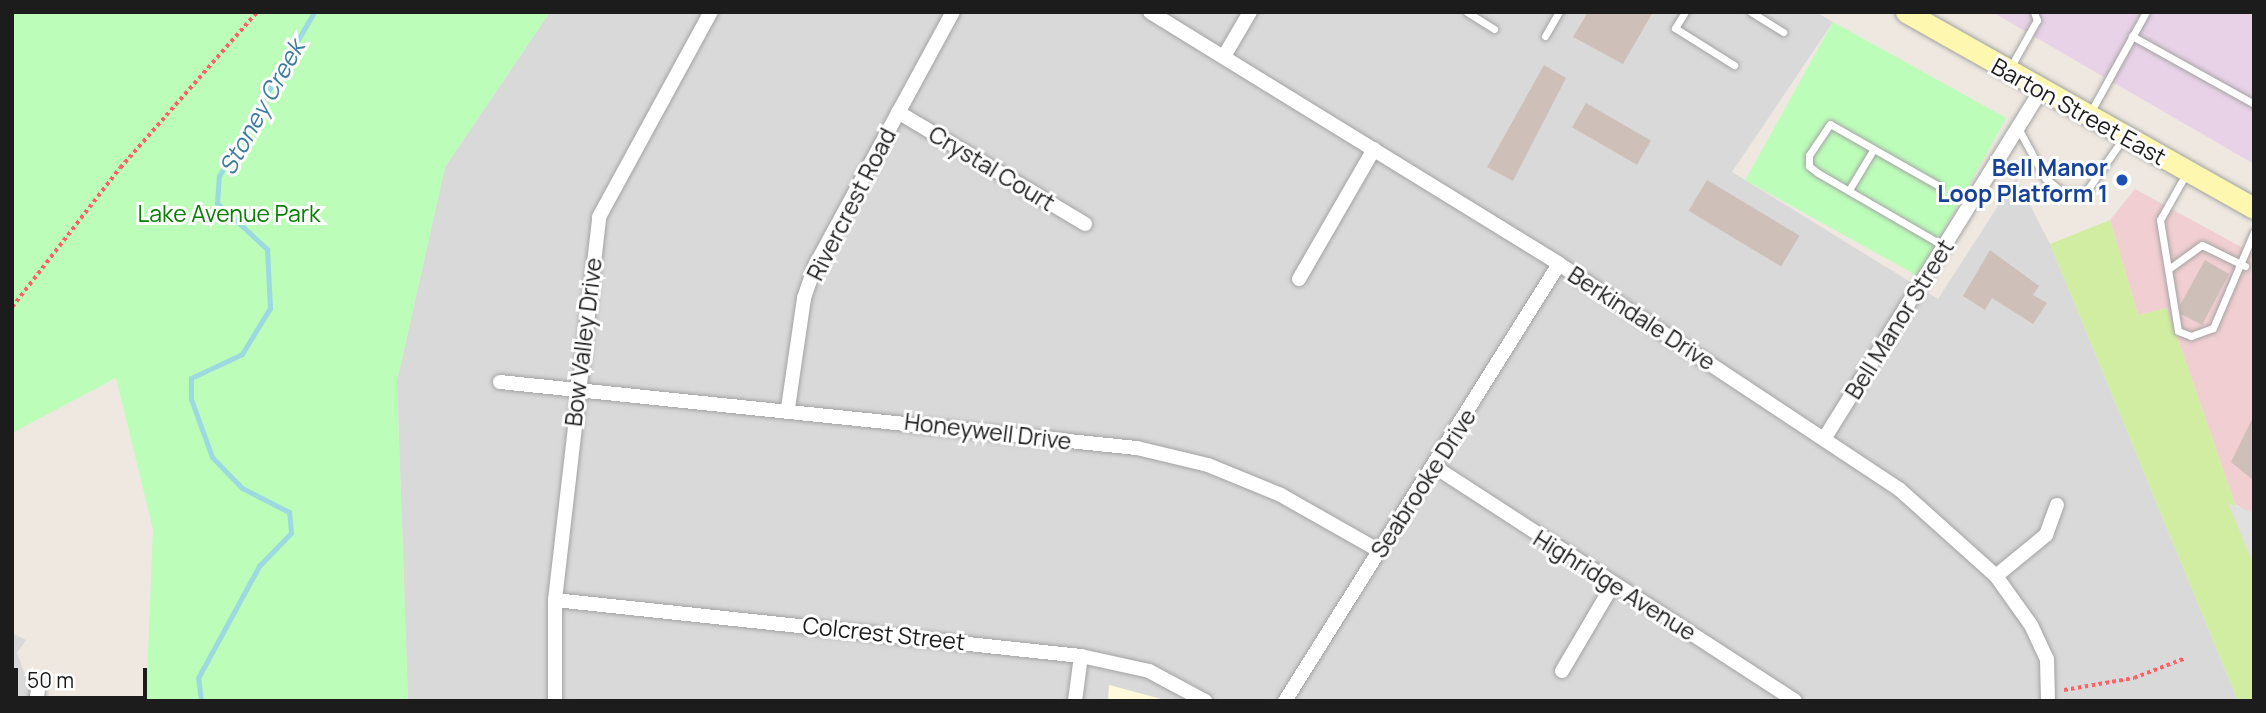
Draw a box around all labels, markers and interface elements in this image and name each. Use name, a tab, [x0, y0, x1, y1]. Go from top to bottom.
water label: Stoney Creek	[212, 35, 310, 179]
street label: Barton Street East	[1987, 52, 2171, 170]
street label: Crystal Court	[924, 120, 1060, 216]
street label: Rivercrest Road	[801, 123, 901, 285]
place label: Bell Manor Loop Platform 1	[1937, 153, 2108, 207]
marker: Bell Manor Loop Platform 1	[2114, 172, 2130, 188]
park label: Lake Avenue Park	[138, 199, 320, 227]
street label: Bell Manor Street	[1839, 234, 1959, 404]
street label: Bow Valley Drive	[559, 256, 607, 428]
street label: Berkindale Drive	[1563, 260, 1721, 376]
street label: Seabrooke Drive	[1365, 403, 1481, 563]
street label: Honeywell Drive	[903, 407, 1073, 455]
street label: Highridge Avenue	[1529, 524, 1701, 646]
street label: Colcrest Street	[801, 611, 967, 655]
scale bar	[18, 654, 150, 698]
text: 50 m	[27, 666, 74, 694]

